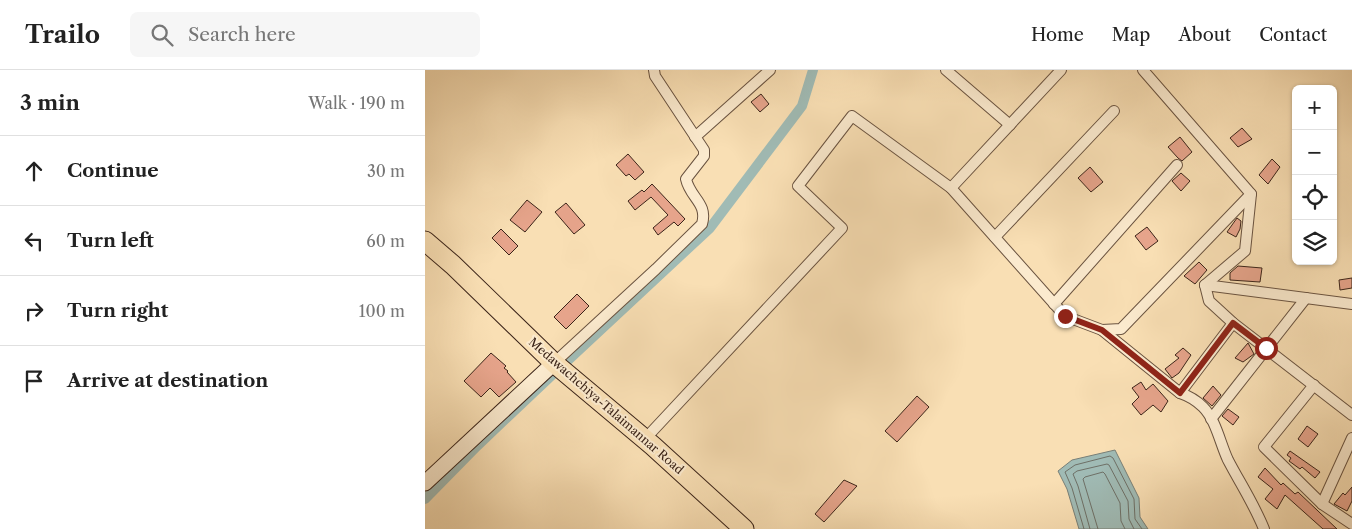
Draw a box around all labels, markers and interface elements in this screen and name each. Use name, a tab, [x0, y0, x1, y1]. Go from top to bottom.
search box	[130, 12, 480, 57]
text: Trailo	[25, 20, 100, 49]
icon: search	[148, 21, 176, 49]
text: Search here	[188, 23, 296, 46]
text: Home	[1031, 24, 1084, 46]
text: Map	[1112, 24, 1150, 46]
text: About	[1178, 24, 1231, 46]
text: Contact	[1259, 24, 1327, 46]
map controls	[1292, 85, 1337, 265]
button: +	[1292, 85, 1337, 130]
text: 3 min	[20, 90, 80, 115]
text: Walk · 190 m	[308, 93, 405, 113]
button: −	[1292, 130, 1337, 175]
icon: ahead	[20, 157, 48, 185]
text: Continue	[67, 159, 159, 182]
text: 30 m	[367, 161, 405, 181]
button: locate	[1292, 175, 1337, 220]
button: layers	[1292, 220, 1337, 265]
icon: left	[20, 227, 48, 255]
text: Turn left	[67, 229, 154, 252]
text: 60 m	[366, 231, 405, 251]
icon: right	[20, 297, 48, 325]
text: Turn right	[67, 299, 168, 322]
text: 100 m	[359, 301, 405, 321]
route end	[1054, 305, 1077, 328]
street label: Medawachchiya-Talaimannar Road	[526, 334, 687, 478]
route start	[1255, 337, 1278, 360]
icon: arrive	[20, 367, 48, 395]
text: Arrive at destination	[67, 369, 268, 392]

